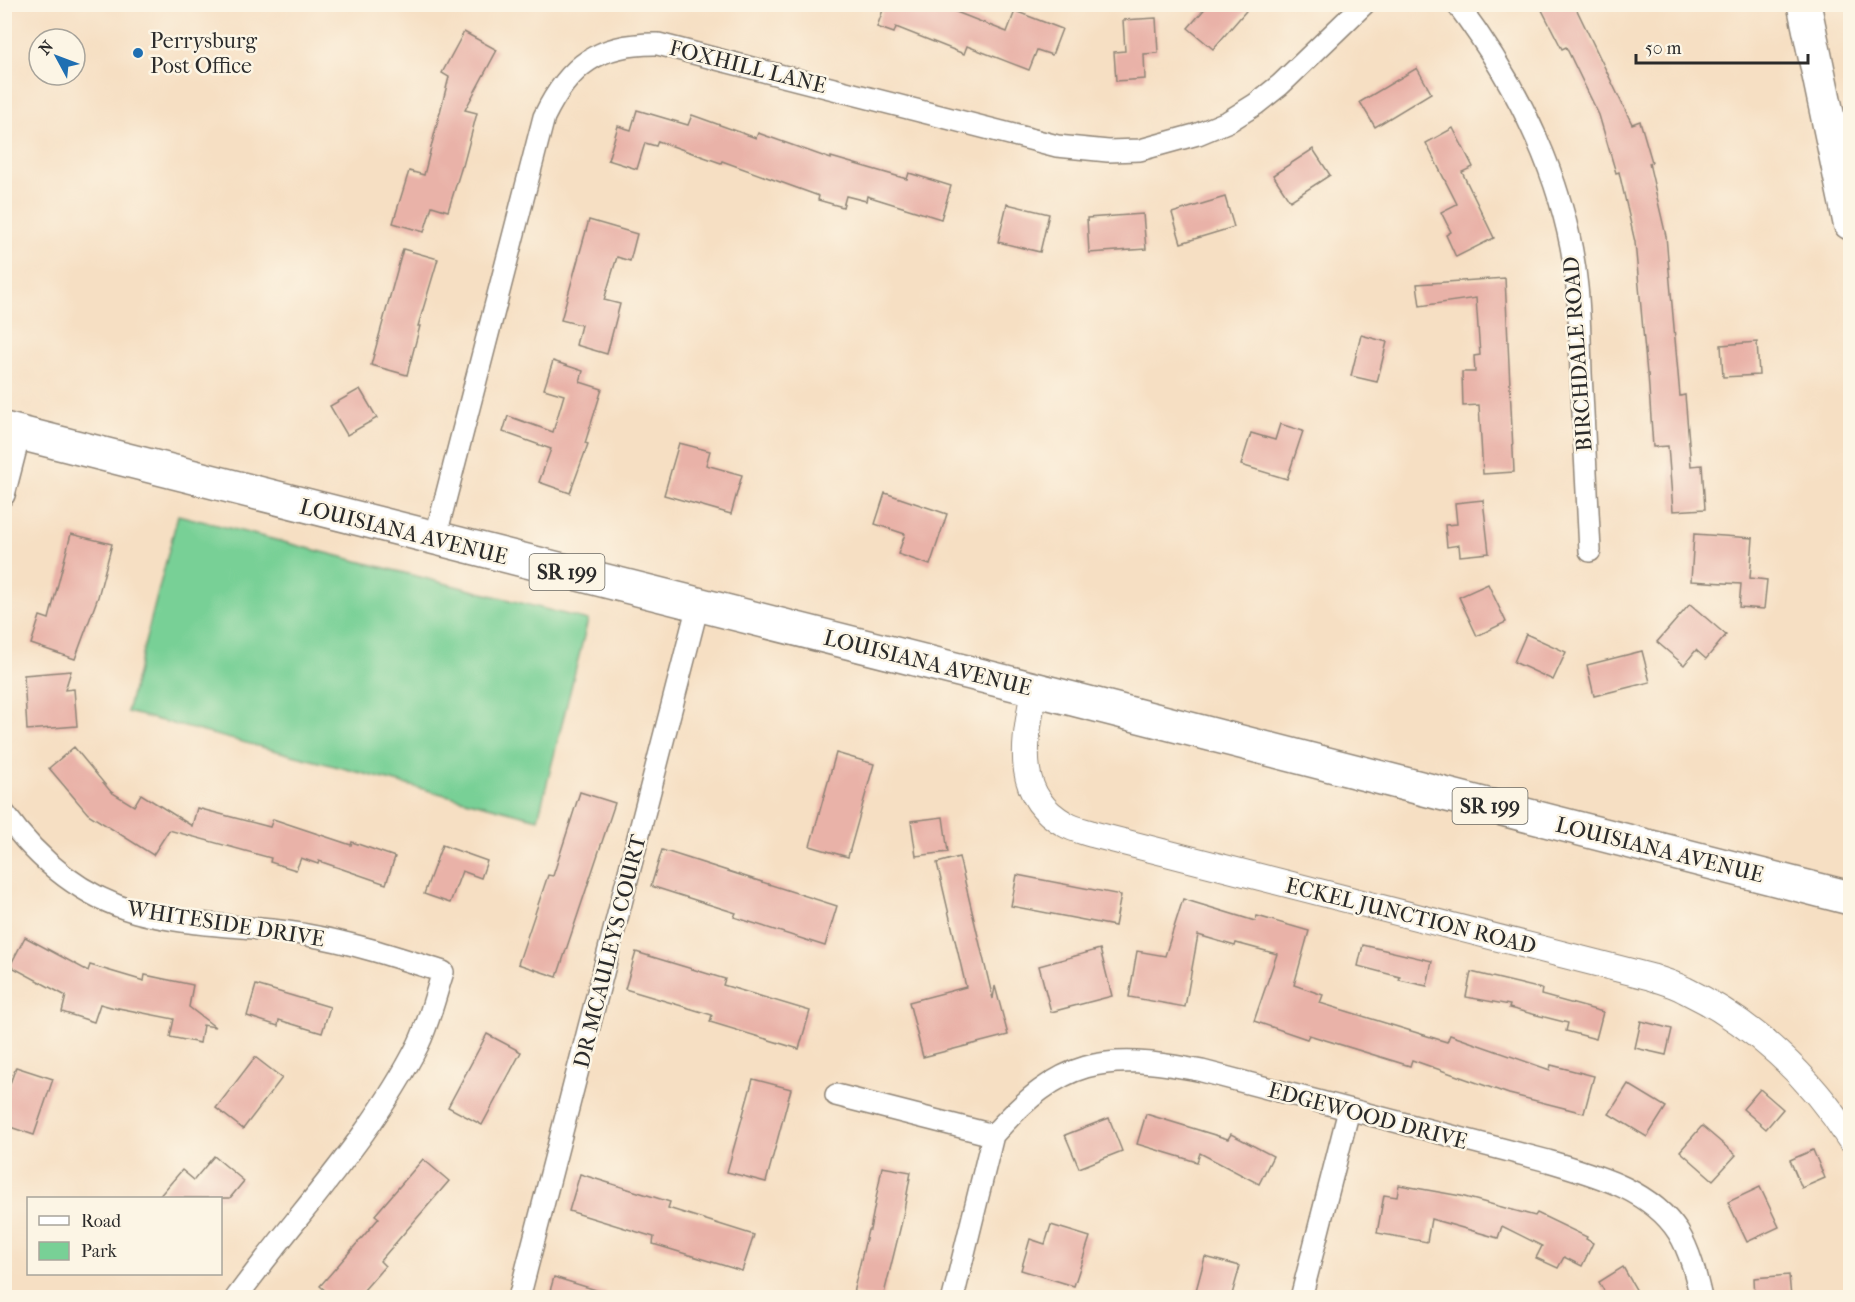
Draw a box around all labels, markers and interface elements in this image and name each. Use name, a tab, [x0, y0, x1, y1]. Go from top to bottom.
north arrow	[27, 27, 87, 87]
scale bar	[1636, 27, 1808, 65]
place label: Perrysburg Post Office	[150, 28, 257, 79]
street label: FOXHILL LANE	[667, 35, 829, 99]
text: N	[35, 36, 58, 58]
text: 50 m	[1645, 38, 1682, 59]
marker: Perrysburg Post Office	[131, 46, 145, 60]
street label: BIRCHDALE ROAD	[1558, 255, 1598, 452]
street label: LOUISIANA AVENUE	[297, 494, 510, 570]
road number: SR 199	[530, 554, 604, 590]
street label: LOUISIANA AVENUE	[821, 625, 1034, 701]
road number: SR 199	[1452, 788, 1528, 824]
street label: LOUISIANA AVENUE	[1553, 812, 1766, 888]
street label: DR MCAULEYS COURT	[568, 831, 652, 1071]
street label: ECKEL JUNCTION ROAD	[1283, 872, 1539, 960]
street label: WHITESIDE DRIVE	[124, 895, 326, 952]
street label: EDGEWOOD DRIVE	[1265, 1077, 1470, 1155]
legend	[27, 1197, 222, 1275]
text: Road	[81, 1211, 121, 1232]
text: Park	[81, 1241, 118, 1262]

